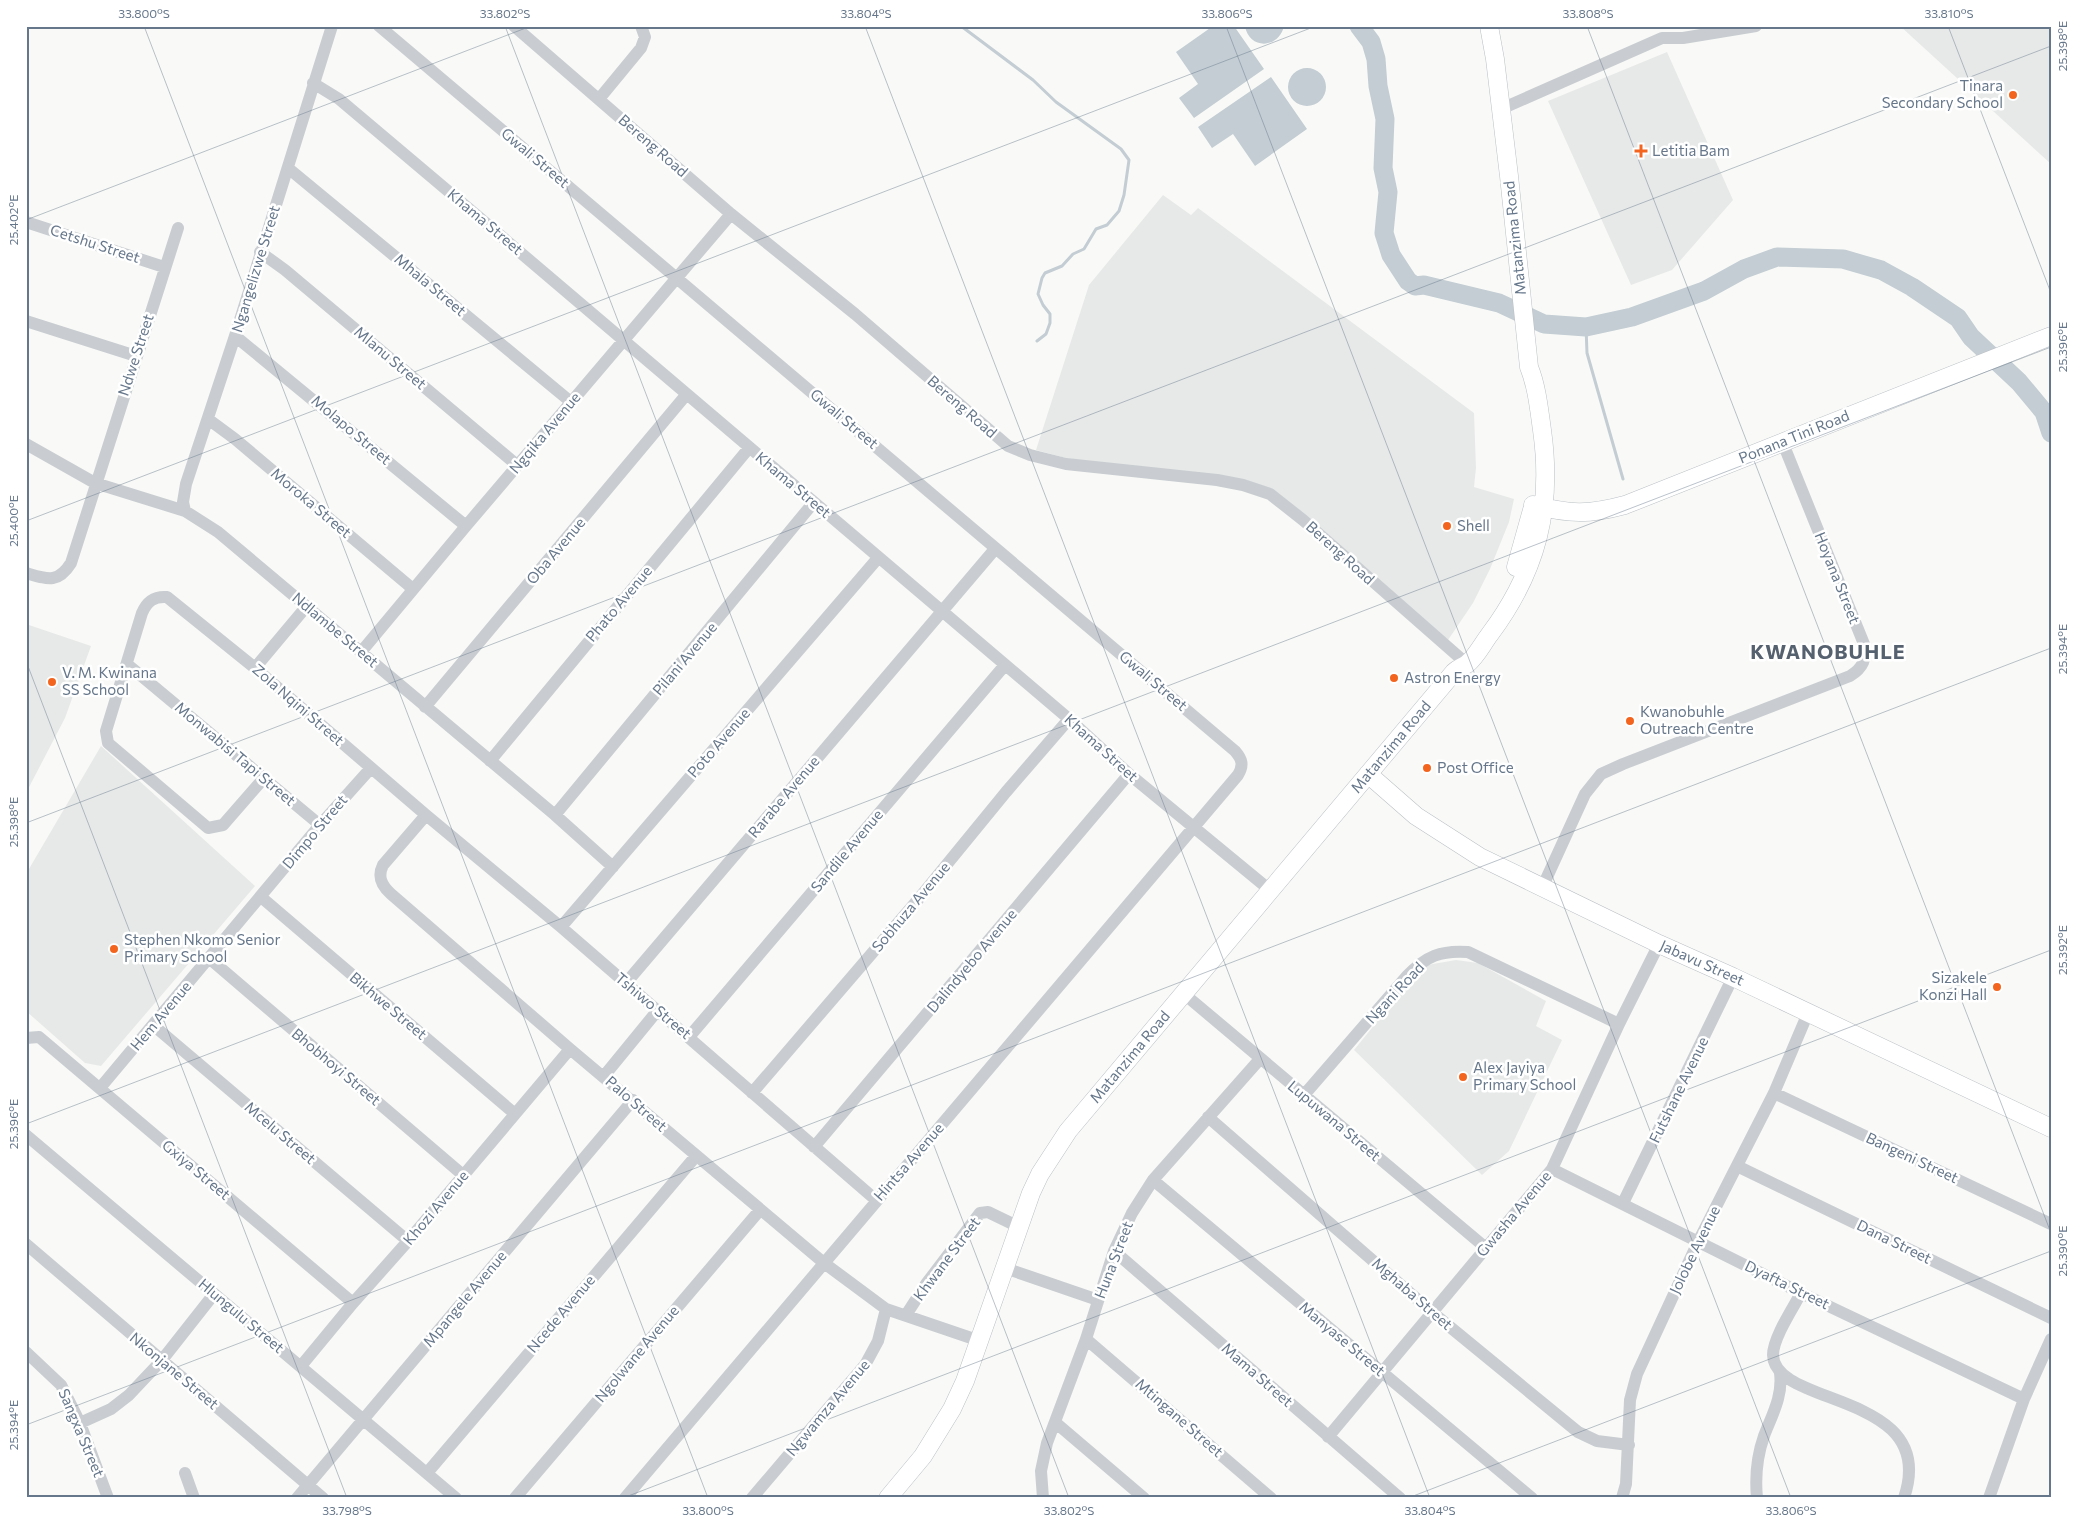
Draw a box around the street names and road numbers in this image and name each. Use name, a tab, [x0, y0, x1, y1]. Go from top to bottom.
street label: Bereng Road	[615, 110, 692, 180]
street label: Gwali Street	[498, 124, 573, 191]
street label: Matanzima Road	[1499, 180, 1529, 296]
street label: Khama Street	[444, 185, 527, 258]
street label: Ngangelizwe Street	[227, 203, 283, 334]
street label: Cetshu Street	[48, 220, 142, 266]
street label: Mhala Street	[391, 249, 470, 319]
street label: Ndwe Street	[113, 312, 157, 398]
street label: Mlanu Street	[351, 322, 430, 392]
street label: Bereng Road	[924, 371, 1001, 441]
street label: Gwali Street	[807, 385, 882, 452]
street label: Ngqika Avenue	[505, 388, 584, 477]
street label: Molapo Street	[308, 391, 395, 468]
street label: Ponana Tini Road	[1736, 406, 1852, 466]
street label: Khama Street	[752, 448, 835, 521]
street label: Moroka Street	[268, 463, 355, 541]
street label: Oba Avenue	[522, 513, 588, 587]
street label: Bereng Road	[1303, 517, 1379, 588]
street label: Hoyana Street	[1811, 529, 1864, 626]
street label: Phato Avenue	[581, 562, 655, 645]
street label: Ndlambe Street	[289, 588, 382, 670]
street label: Pilani Avenue	[648, 618, 720, 699]
street label: Gwali Street	[1116, 647, 1191, 714]
street label: Zola Nqini Street	[249, 660, 348, 749]
street label: Matanzima Road	[1346, 697, 1434, 796]
street label: Monwabisi Tapi Street	[172, 698, 300, 809]
street label: Poto Avenue	[683, 704, 753, 781]
street label: Khama Street	[1061, 710, 1142, 785]
street label: Rarabe Avenue	[744, 752, 823, 841]
street label: Dimpo Street	[278, 791, 350, 872]
street label: Sandile Avenue	[806, 805, 886, 895]
street label: Sobhuza Avenue	[867, 858, 953, 955]
street label: Dalindyebo Avenue	[923, 905, 1020, 1016]
street label: Jabavu Street	[1658, 936, 1747, 989]
street label: Ngani Road	[1361, 958, 1427, 1027]
street label: Bikhwe Street	[346, 968, 431, 1043]
street label: Tshiwo Street	[612, 968, 695, 1042]
street label: Hem Avenue	[126, 977, 195, 1054]
street label: Matanzima Road	[1085, 1007, 1173, 1106]
street label: Bhobhoyi Street	[289, 1024, 385, 1109]
street label: Futshane Avenue	[1645, 1034, 1712, 1145]
street label: Palo Street	[602, 1072, 671, 1135]
street label: Lupuwana Street	[1285, 1076, 1385, 1164]
street label: Mcelu Street	[241, 1097, 320, 1167]
street label: Hintsa Avenue	[870, 1119, 947, 1204]
street label: Bangeni Street	[1863, 1128, 1961, 1186]
street label: Gxiya Street	[159, 1135, 234, 1203]
street label: Khozi Avenue	[399, 1166, 472, 1248]
street label: Gwasha Avenue	[1472, 1167, 1554, 1260]
street label: Jolobe Avenue	[1665, 1203, 1723, 1297]
street label: Khwane Street	[909, 1213, 983, 1304]
street label: Dana Street	[1854, 1215, 1935, 1267]
street label: Huna Street	[1090, 1218, 1136, 1301]
street label: Mpangele Avenue	[419, 1246, 510, 1350]
street label: Mghaba Street	[1369, 1253, 1457, 1333]
street label: Dyafta Street	[1742, 1256, 1833, 1312]
street label: Ncede Avenue	[522, 1271, 598, 1356]
street label: Hlungulu Street	[195, 1274, 288, 1356]
street label: Manyase Street	[1296, 1297, 1389, 1379]
street label: Ngolwane Avenue	[590, 1301, 682, 1406]
street label: Nkonjane Street	[127, 1328, 223, 1413]
street label: Mama Street	[1218, 1338, 1297, 1410]
street label: Ngwamza Avenue	[782, 1355, 873, 1459]
street label: Mtingane Street	[1132, 1374, 1227, 1460]
street label: Sangxa Street	[55, 1386, 109, 1480]

